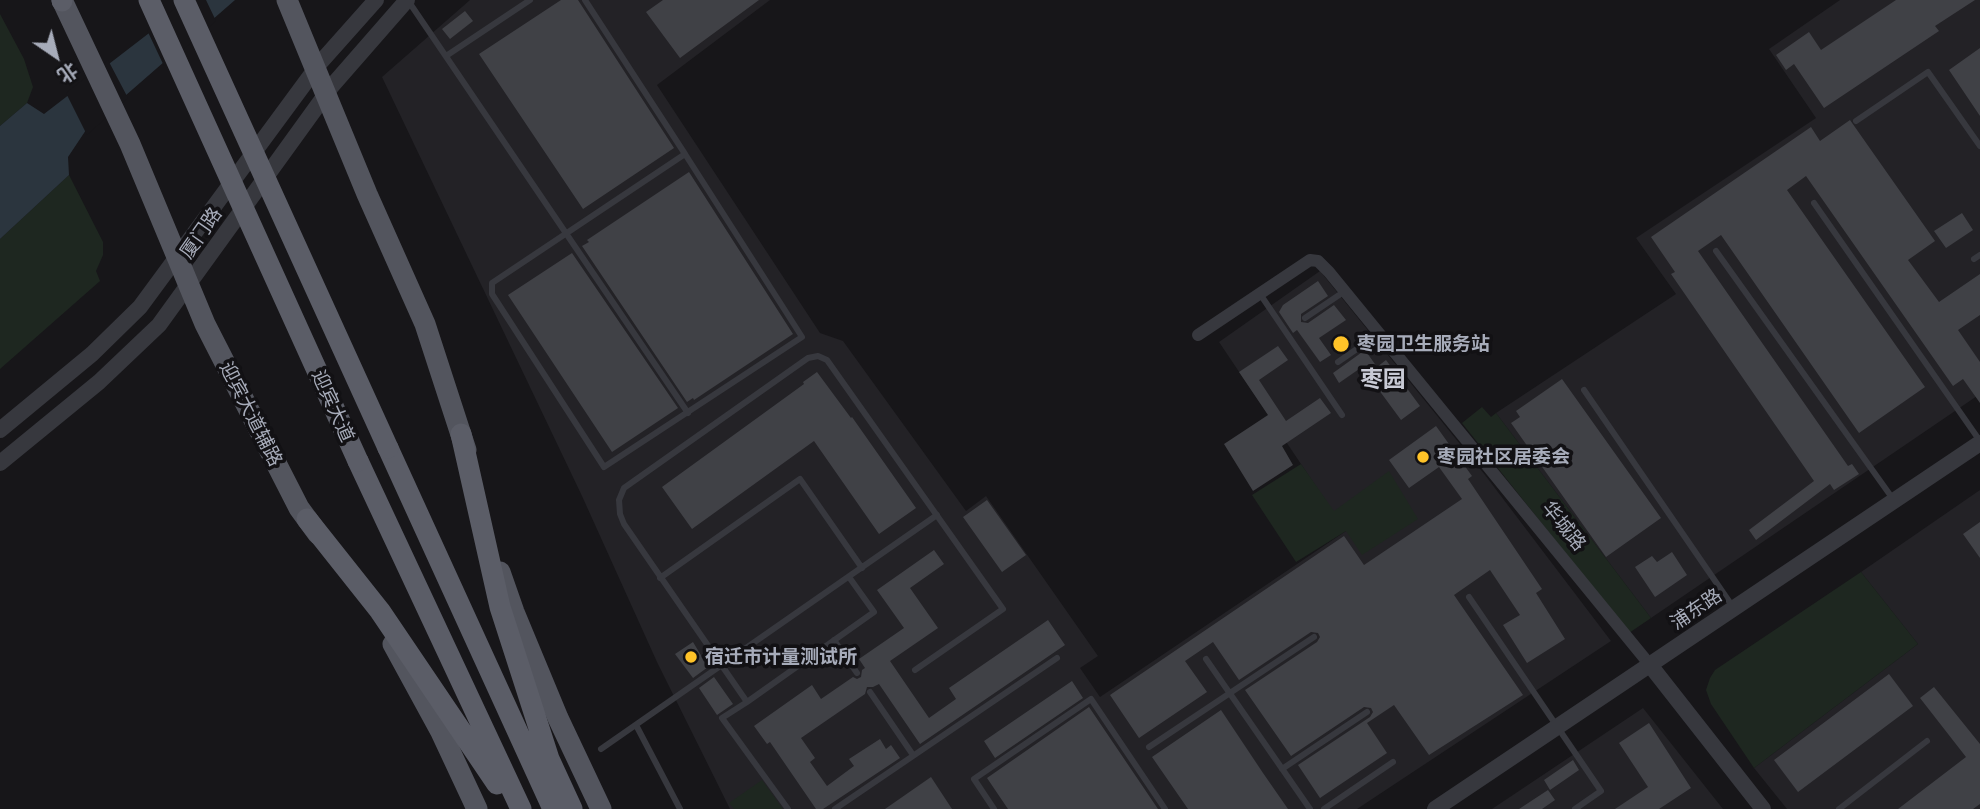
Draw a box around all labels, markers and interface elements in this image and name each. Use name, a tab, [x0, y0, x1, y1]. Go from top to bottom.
north arrow	[21, 21, 91, 91]
text: 北	[54, 59, 82, 88]
street label: 厦门路	[175, 203, 227, 263]
place label: 枣园卫生服务站	[1357, 333, 1490, 355]
marker: 枣园卫生服务站	[1331, 334, 1351, 354]
street label: 迎宾大道辅路	[215, 358, 287, 470]
district label: 枣园	[1360, 365, 1406, 393]
street label: 迎宾大道	[307, 367, 359, 445]
place label: 枣园社区居委会	[1437, 446, 1570, 468]
marker: 枣园社区居委会	[1415, 449, 1431, 465]
street label: 华城路	[1537, 497, 1591, 555]
street label: 浦东路	[1666, 584, 1726, 634]
place label: 宿迁市计量测试所	[705, 646, 857, 668]
marker: 宿迁市计量测试所	[683, 649, 699, 665]

